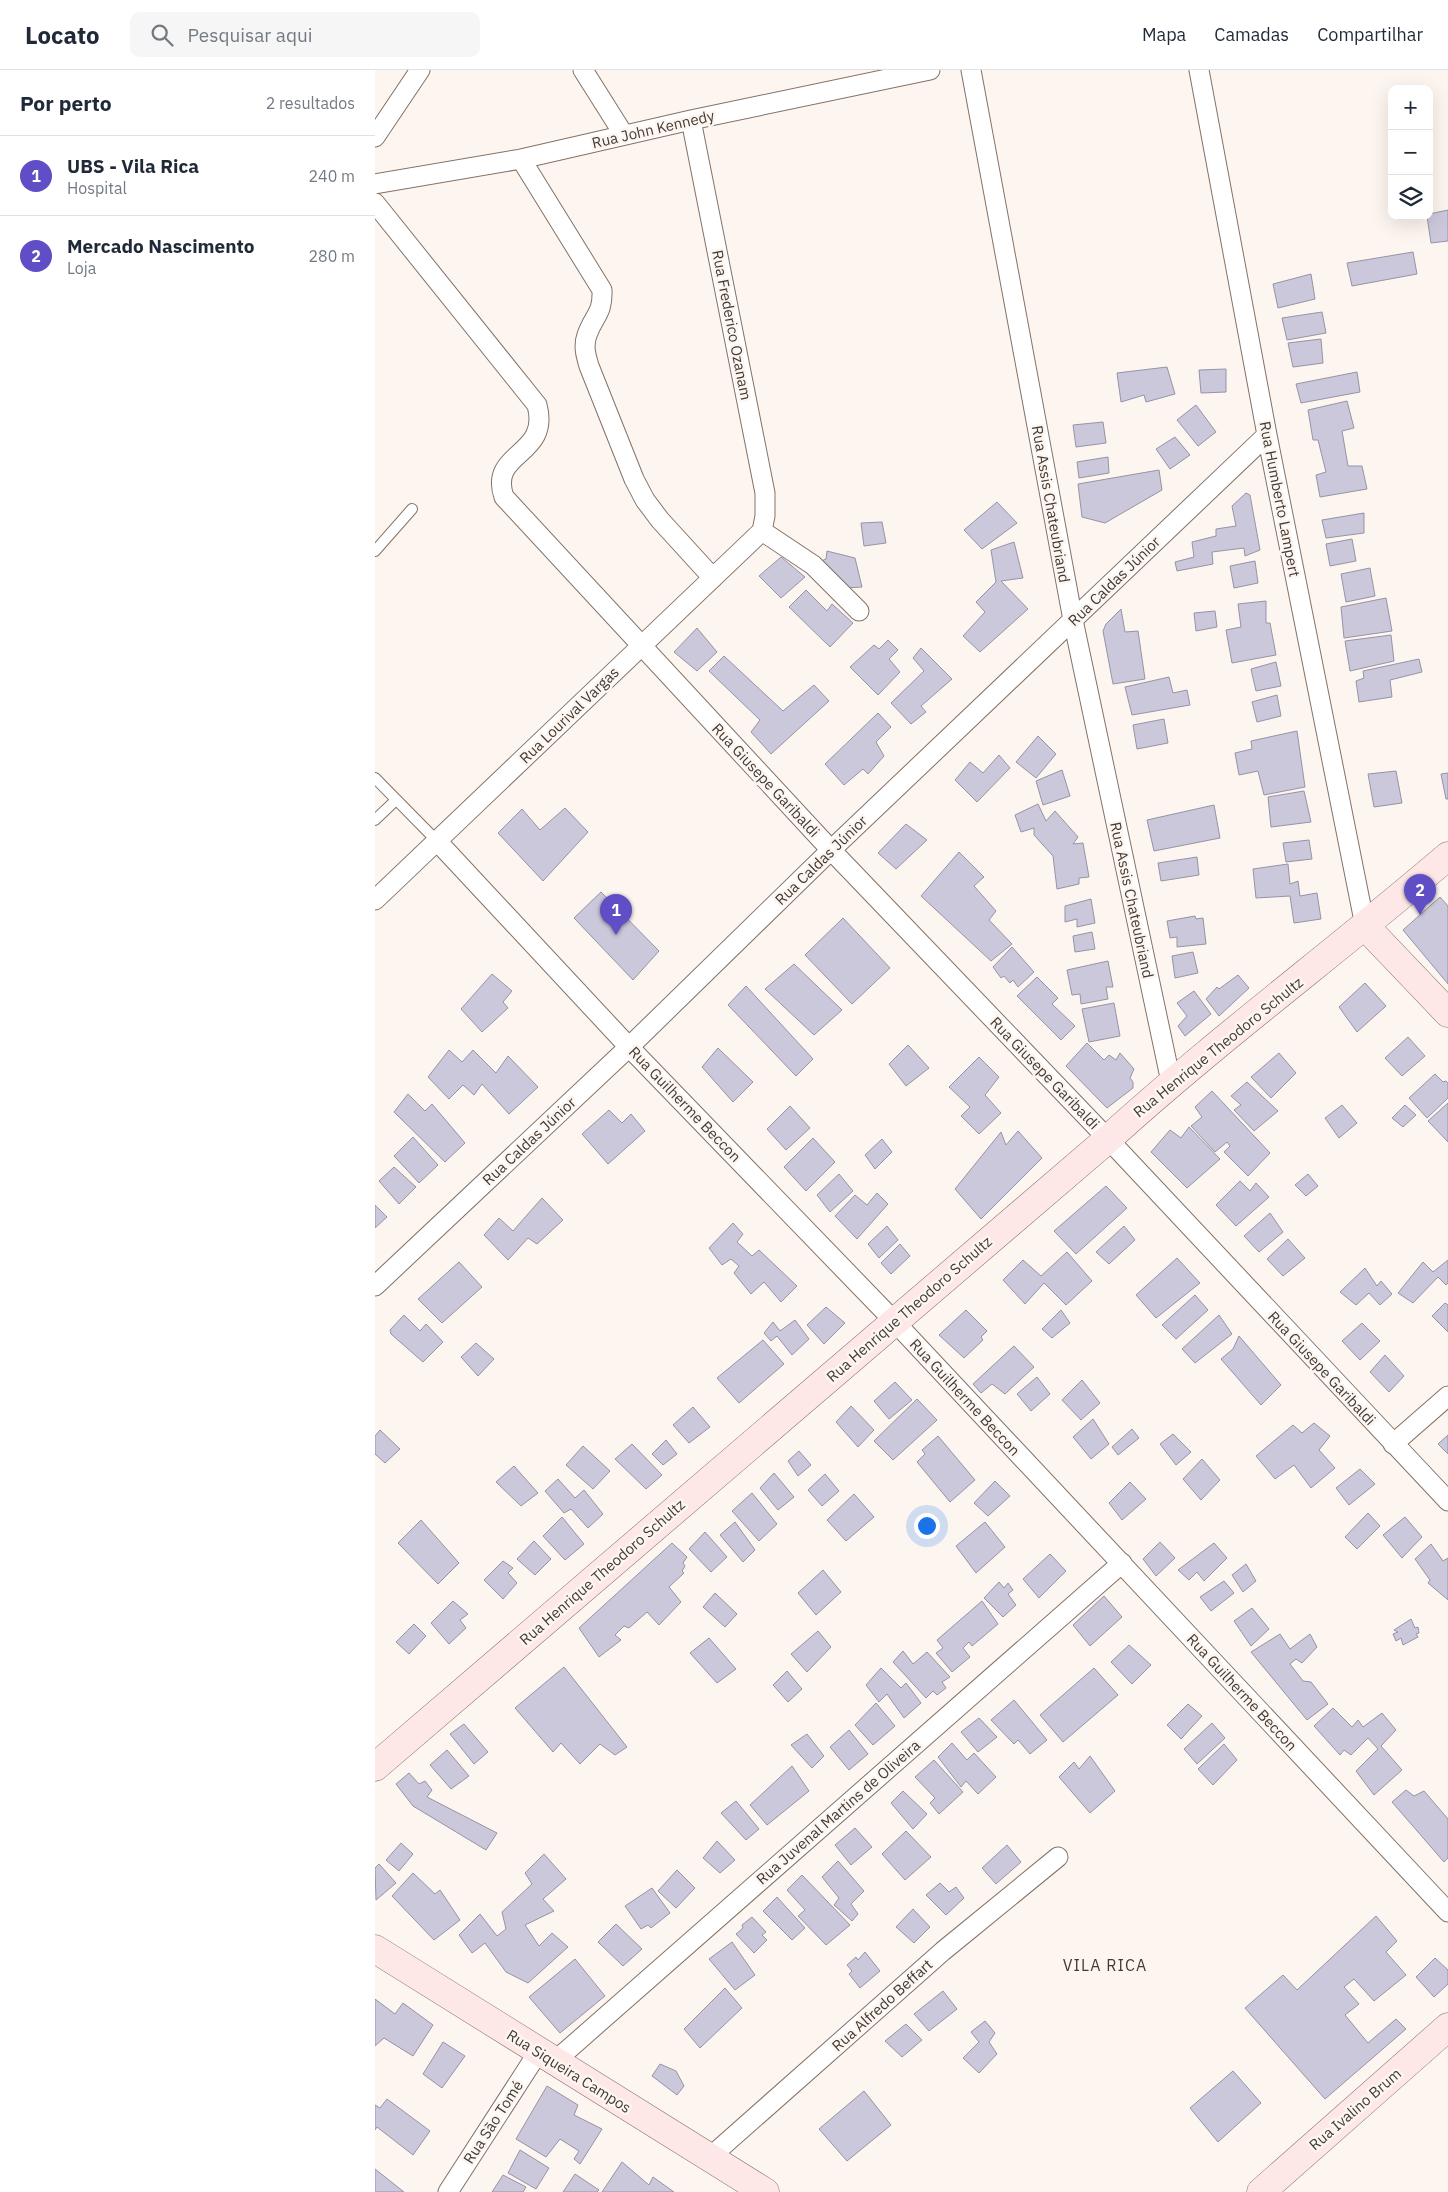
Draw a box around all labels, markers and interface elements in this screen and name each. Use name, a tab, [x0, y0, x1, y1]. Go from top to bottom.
search box	[130, 12, 480, 57]
text: Locato	[25, 19, 100, 51]
icon: search	[148, 21, 176, 49]
text: Pesquisar aqui	[188, 23, 313, 47]
text: Mapa	[1142, 23, 1186, 46]
text: Camadas	[1214, 23, 1289, 46]
text: Compartilhar	[1317, 23, 1423, 46]
map controls	[1388, 85, 1433, 220]
button: +	[1388, 85, 1433, 130]
text: Por perto	[20, 89, 112, 117]
text: 2 resultados	[266, 93, 355, 113]
street label: Rua John Kennedy	[590, 106, 717, 152]
button: −	[1388, 130, 1433, 175]
text: UBS - Vila Rica	[67, 154, 199, 178]
text: 1	[31, 166, 41, 186]
text: 240 m	[308, 166, 355, 186]
button: layers	[1388, 175, 1433, 220]
text: Hospital	[67, 178, 127, 198]
text: Mercado Nascimento	[67, 234, 255, 258]
text: 2	[31, 246, 41, 266]
text: 280 m	[308, 246, 355, 266]
street label: Rua Frederico Ozanam	[708, 248, 756, 402]
text: Loja	[67, 258, 96, 278]
street label: Rua Humberto Lampert	[1256, 420, 1304, 578]
street label: Rua Assis Chateubriand	[1028, 424, 1074, 584]
street label: Rua Caldas Júnior	[1064, 532, 1164, 630]
street label: Rua Lourival Vargas	[515, 663, 623, 767]
street label: Rua Giusepe Garibaldi	[708, 719, 824, 841]
street label: Rua Caldas Júnior	[771, 811, 871, 909]
street label: Rua Assis Chateubriand	[1106, 820, 1158, 980]
pin: 2	[1404, 874, 1436, 915]
pin: 1	[600, 894, 632, 935]
street label: Rua Henrique Theodoro Schultz	[1129, 973, 1307, 1121]
street label: Rua Giusepe Garibaldi	[986, 1013, 1104, 1133]
street label: Rua Guilherme Beccon	[625, 1042, 745, 1166]
street label: Rua Caldas Júnior	[478, 1092, 580, 1189]
street label: Rua Henrique Theodoro Schultz	[822, 1232, 996, 1386]
street label: Rua Giusepe Garibaldi	[1264, 1307, 1380, 1429]
street label: Rua Guilherme Beccon	[906, 1334, 1024, 1460]
street label: Rua Henrique Theodoro Schultz	[515, 1495, 689, 1649]
your location	[914, 1513, 940, 1539]
street label: Rua Guilherme Beccon	[1183, 1629, 1301, 1755]
street label: Rua Juvenal Martins de Oliveira	[752, 1736, 924, 1888]
street label: Rua Alfredo Beffart	[828, 1955, 936, 2055]
district label: VILA RICA	[1063, 1955, 1147, 1975]
street label: Rua Siqueira Campos	[503, 2025, 635, 2117]
street label: Rua Ivalino Brum	[1305, 2064, 1405, 2154]
street label: Rua São Tomé	[459, 2077, 527, 2167]

